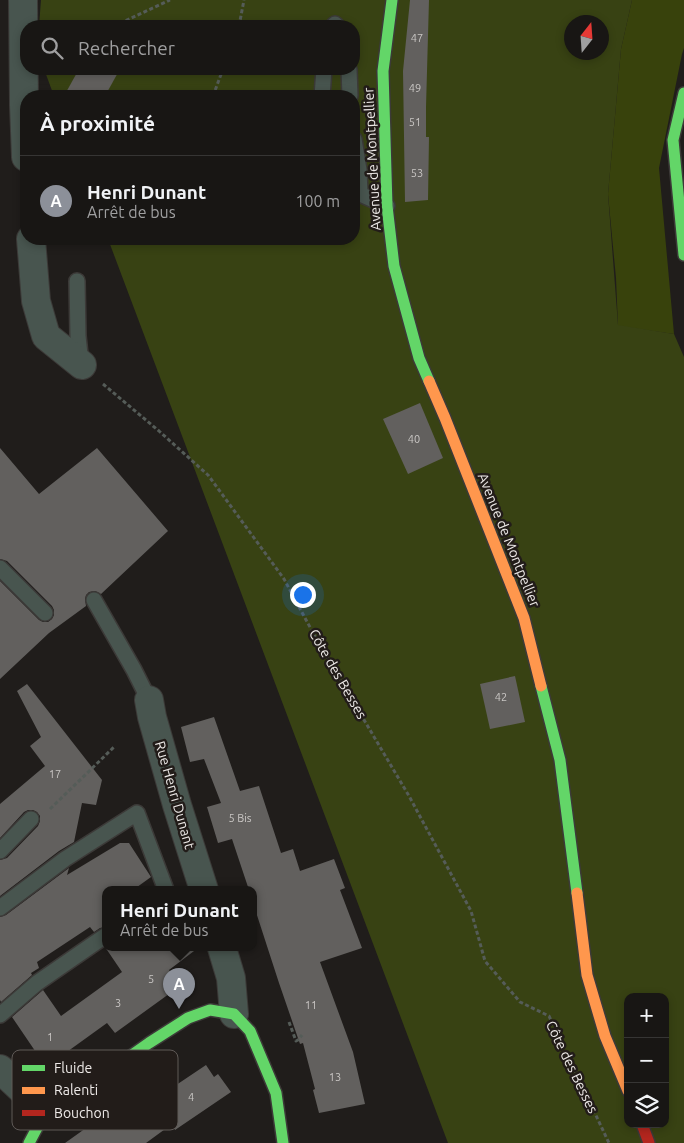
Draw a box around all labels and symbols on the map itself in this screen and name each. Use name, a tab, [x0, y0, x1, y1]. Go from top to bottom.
north arrow	[564, 15, 609, 60]
house number: 47	[411, 32, 423, 44]
house number: 49	[409, 82, 421, 94]
street label: Avenue de Montpellier	[360, 86, 384, 231]
house number: 51	[409, 116, 421, 128]
house number: 53	[411, 167, 423, 179]
house number: 40	[408, 433, 420, 445]
street label: Avenue de Montpellier	[475, 471, 543, 610]
your location	[290, 582, 316, 608]
street label: Côte des Besses	[306, 626, 370, 722]
house number: 42	[495, 691, 507, 703]
street label: Rue Henri Dunant	[152, 739, 198, 851]
house number: 17	[49, 768, 61, 780]
house number: 5 Bis	[228, 812, 252, 824]
pin: A	[163, 968, 195, 1009]
house number: 5	[148, 973, 154, 985]
house number: 3	[115, 997, 121, 1009]
house number: 11	[305, 999, 317, 1011]
street label: Côte des Besses	[543, 1018, 601, 1116]
house number: 1	[47, 1031, 53, 1043]
legend	[12, 1050, 178, 1130]
text: Fluide	[54, 1060, 92, 1076]
house number: 13	[329, 1071, 341, 1083]
text: Ralenti	[54, 1082, 98, 1098]
house number: 4	[188, 1091, 194, 1103]
text: Bouchon	[54, 1105, 110, 1121]

